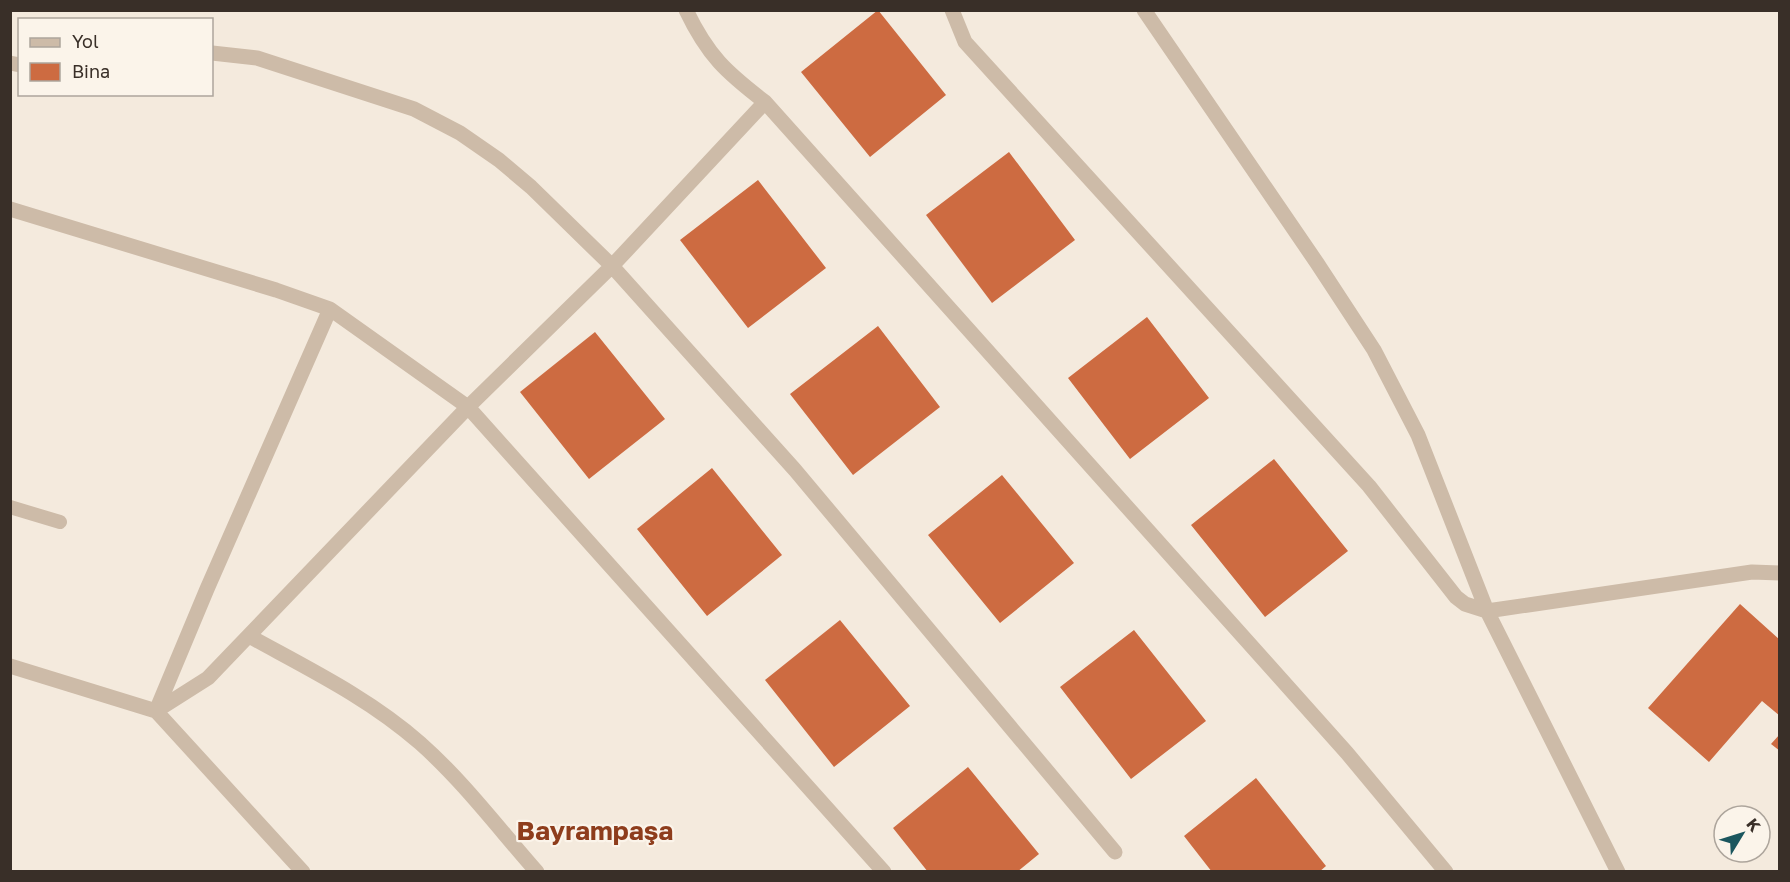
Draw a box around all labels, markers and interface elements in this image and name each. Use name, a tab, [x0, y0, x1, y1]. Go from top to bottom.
legend	[18, 18, 213, 96]
text: Yol	[72, 30, 99, 52]
text: Bina	[72, 60, 110, 82]
north arrow	[1712, 804, 1772, 864]
text: K	[1742, 814, 1766, 836]
district label: Bayrampaşa	[517, 815, 673, 846]

